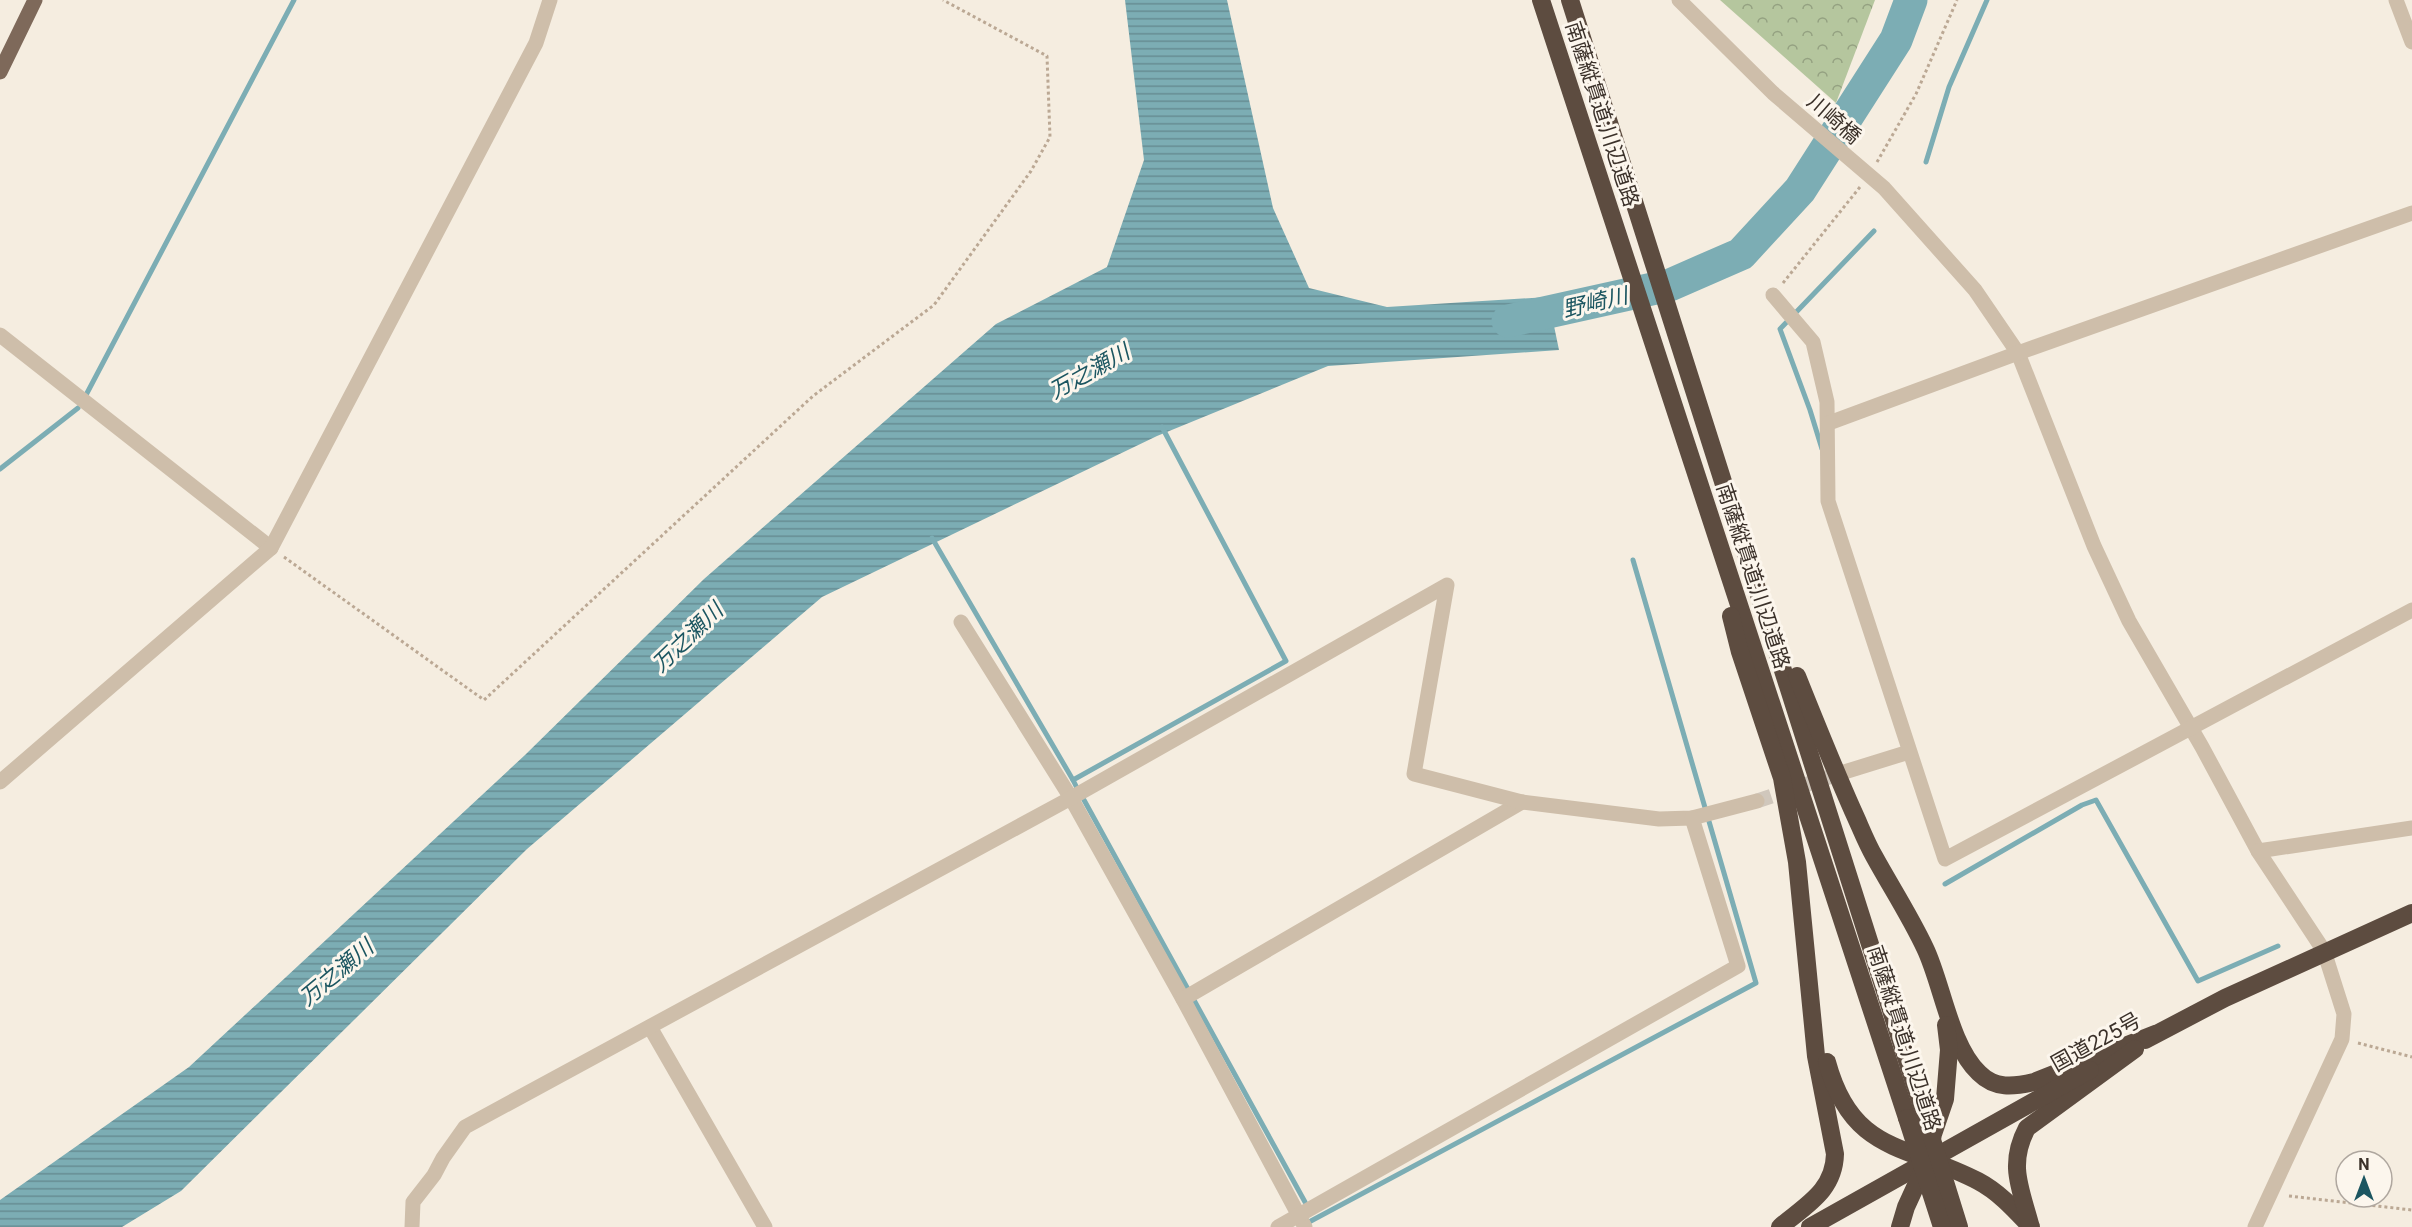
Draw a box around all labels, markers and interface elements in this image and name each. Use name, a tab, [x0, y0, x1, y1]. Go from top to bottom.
street label: 南薩縦貫道;川辺道路	[1561, 18, 1643, 210]
street label: 川崎橋	[1802, 89, 1866, 149]
water label: 野崎川	[1560, 282, 1632, 322]
water label: 万之瀬川	[1045, 338, 1136, 404]
street label: 南薩縦貫道;川辺道路	[1712, 480, 1794, 672]
water label: 万之瀬川	[647, 596, 729, 677]
water label: 万之瀬川	[295, 933, 380, 1010]
street label: 南薩縦貫道;川辺道路	[1863, 942, 1945, 1134]
street label: 国道225号	[2047, 1008, 2145, 1076]
north arrow	[2334, 1149, 2394, 1209]
text: N	[2358, 1155, 2370, 1174]

